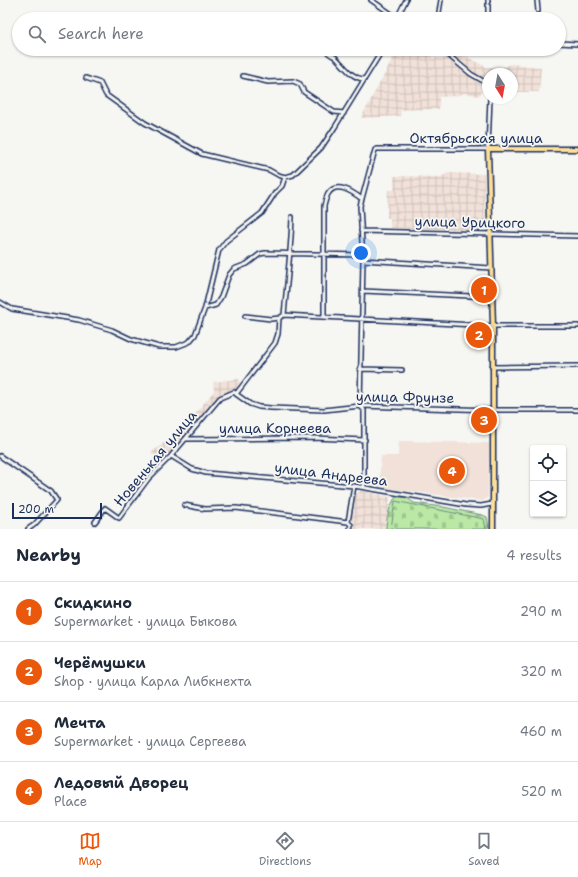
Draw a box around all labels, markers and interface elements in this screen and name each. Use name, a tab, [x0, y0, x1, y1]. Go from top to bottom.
search box	[12, 12, 566, 56]
icon: search	[26, 23, 48, 45]
text: Search here	[58, 24, 144, 44]
north arrow	[482, 68, 518, 104]
street label: Октябрьская улица	[409, 129, 543, 147]
street label: улица Урицкого	[415, 212, 525, 232]
your location	[351, 243, 371, 263]
pin: 1	[471, 275, 497, 305]
pin: 2	[466, 320, 492, 350]
street label: улица Фрунзе	[356, 387, 454, 407]
pin: 3	[471, 405, 497, 435]
street label: Новенькая улица	[110, 406, 201, 510]
street label: улица Корнеева	[219, 419, 331, 437]
map controls	[530, 445, 566, 517]
button: locate	[530, 445, 566, 481]
pin: 4	[439, 456, 465, 486]
street label: улица Андреева	[273, 458, 389, 490]
button: layers	[530, 481, 566, 517]
scale bar	[12, 501, 102, 520]
text: 200 m	[18, 502, 54, 517]
text: Nearby	[16, 544, 81, 566]
text: 4 results	[506, 547, 562, 564]
text: Скидкино	[54, 593, 132, 613]
text: 1	[26, 603, 32, 620]
text: 290 m	[520, 603, 562, 620]
text: Supermarket · улица Быкова	[54, 613, 237, 630]
text: Черёмушки	[54, 653, 146, 673]
text: 2	[24, 663, 34, 680]
text: 320 m	[520, 663, 562, 680]
text: Shop · улица Карла Либкнехта	[54, 673, 252, 690]
text: Мечта	[54, 713, 106, 733]
text: 3	[24, 723, 34, 740]
text: 460 m	[520, 723, 562, 740]
text: Supermarket · улица Сергеева	[54, 733, 246, 750]
text: Ледовый Дворец	[54, 773, 188, 793]
text: 4	[24, 783, 34, 800]
text: 520 m	[521, 783, 562, 800]
text: Place	[54, 793, 87, 810]
tab: Map	[78, 830, 102, 869]
tab: Directions	[259, 830, 311, 869]
tab: Saved	[468, 830, 500, 869]

